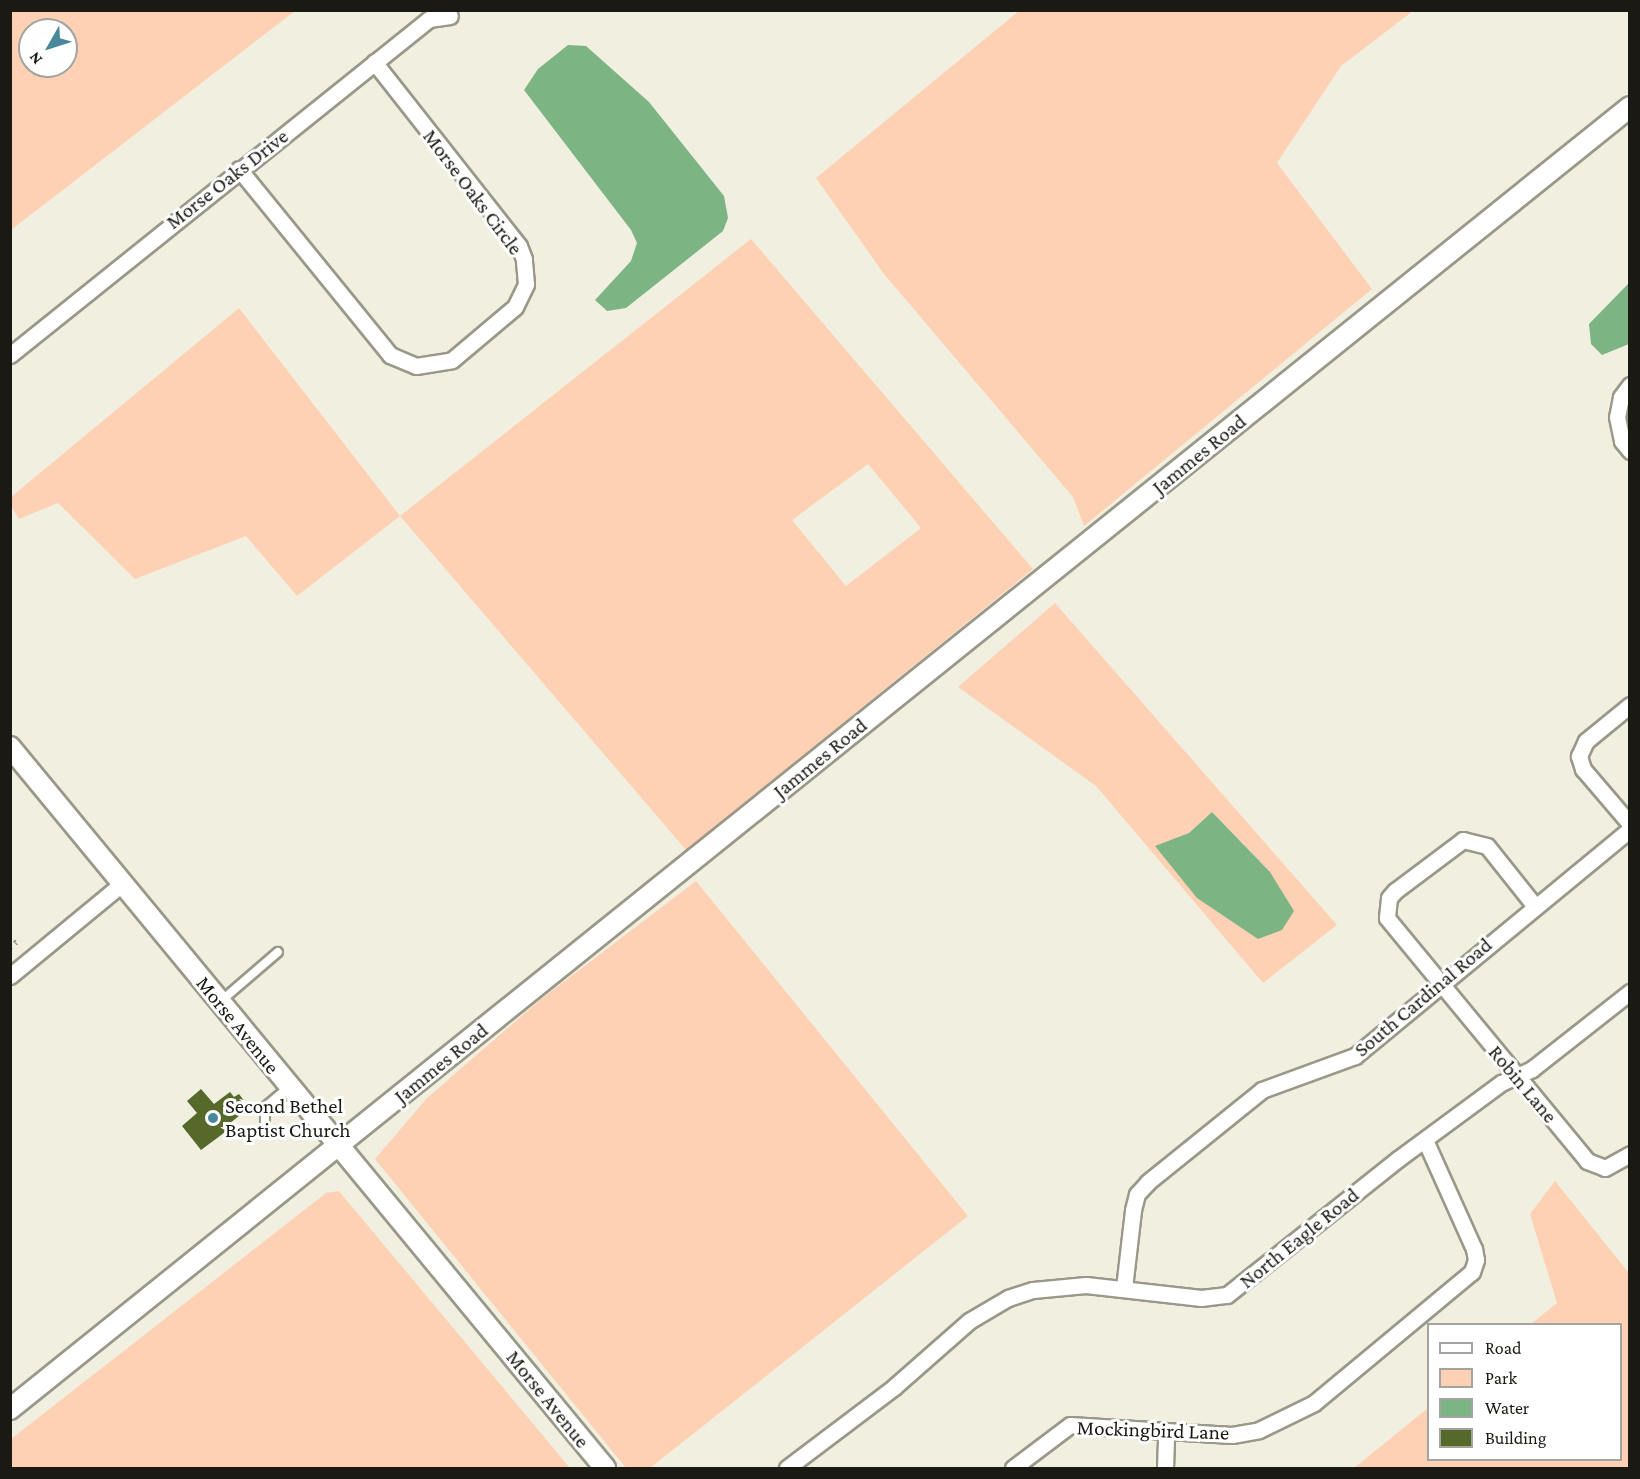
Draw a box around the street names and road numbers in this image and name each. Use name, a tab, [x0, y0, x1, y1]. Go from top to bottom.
street label: Morse Oaks Drive	[161, 123, 293, 235]
street label: Morse Oaks Circle	[418, 124, 528, 260]
street label: Jammes Road	[1147, 408, 1251, 500]
street label: Jammes Road	[768, 712, 872, 804]
street label: South Cardinal Road	[1349, 932, 1497, 1062]
street label: Morse Avenue	[191, 971, 285, 1079]
street label: Jammes Road	[389, 1017, 493, 1109]
street label: Robin Lane	[1483, 1040, 1563, 1128]
street label: North Eagle Road	[1234, 1182, 1364, 1294]
street label: Morse Avenue	[501, 1345, 595, 1453]
street label: Mockingbird Lane	[1076, 1415, 1230, 1445]

